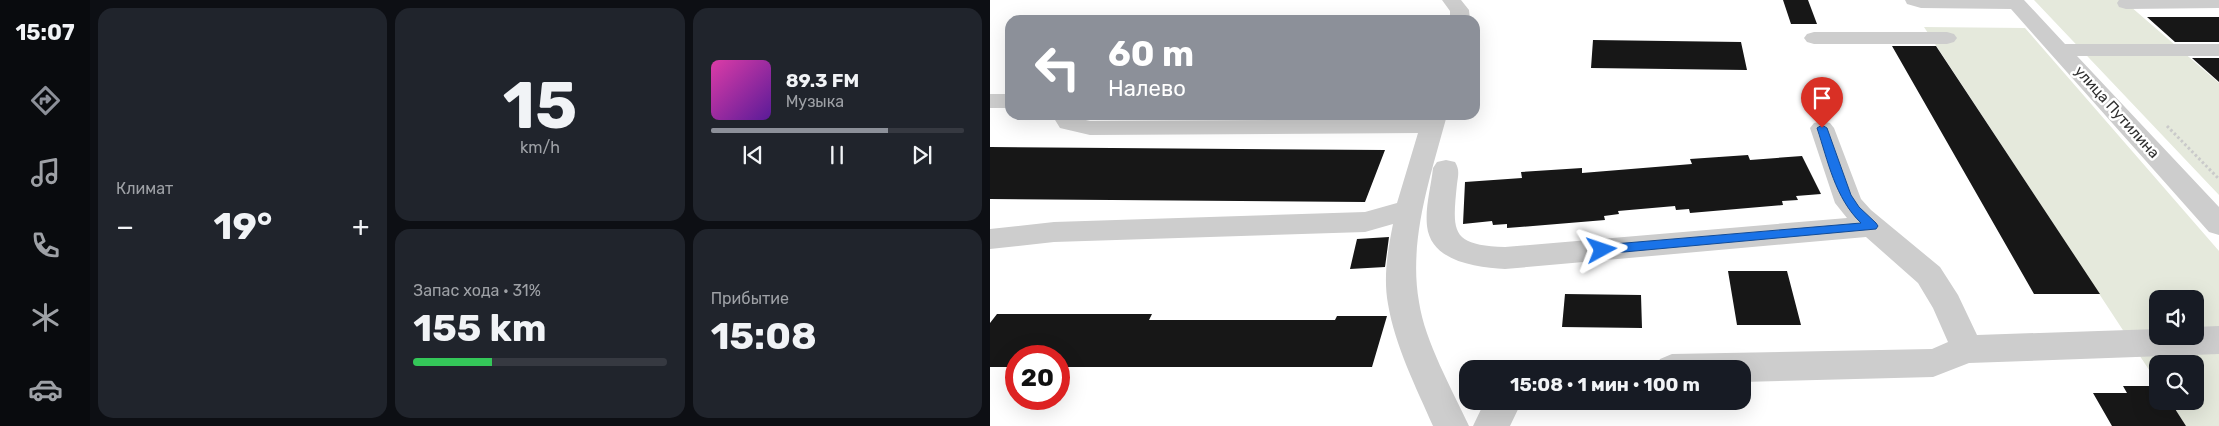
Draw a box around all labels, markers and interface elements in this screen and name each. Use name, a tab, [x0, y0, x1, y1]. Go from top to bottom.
text: 15:07	[15, 19, 75, 46]
text: 60 m	[1108, 33, 1194, 75]
icon: left	[1025, 35, 1090, 100]
street label: улица Путилина	[2071, 62, 2163, 162]
text: 15	[503, 67, 577, 144]
text: 89.3 FM	[786, 69, 859, 92]
text: Налево	[1108, 75, 1186, 102]
pin	[1801, 77, 1843, 128]
icon: directions	[28, 83, 63, 118]
icon: arrive	[1808, 84, 1836, 112]
text: Музыка	[786, 92, 844, 111]
text: km/h	[520, 138, 560, 157]
icon: previous	[739, 141, 767, 169]
icon: pause	[823, 141, 851, 169]
icon: next	[908, 141, 936, 169]
icon: music	[28, 155, 63, 190]
text: Климат	[116, 179, 173, 198]
text: 19°	[214, 203, 272, 249]
text: −	[116, 210, 134, 243]
text: +	[352, 210, 369, 243]
position arrow	[1575, 223, 1627, 275]
icon: phone	[28, 228, 63, 263]
text: Запас хода · 31%	[413, 281, 541, 300]
text: Прибытие	[711, 289, 789, 308]
map controls	[2149, 290, 2204, 410]
button: sound	[2149, 290, 2204, 345]
icon: climate	[28, 300, 63, 335]
text: 155 km	[413, 305, 546, 351]
text: 15:08	[711, 313, 817, 359]
speed limit sign: 20	[1005, 345, 1070, 410]
button: search	[2149, 355, 2204, 410]
icon: car	[28, 372, 63, 407]
text: 15:08 · 1 мин · 100 m	[1510, 373, 1700, 396]

